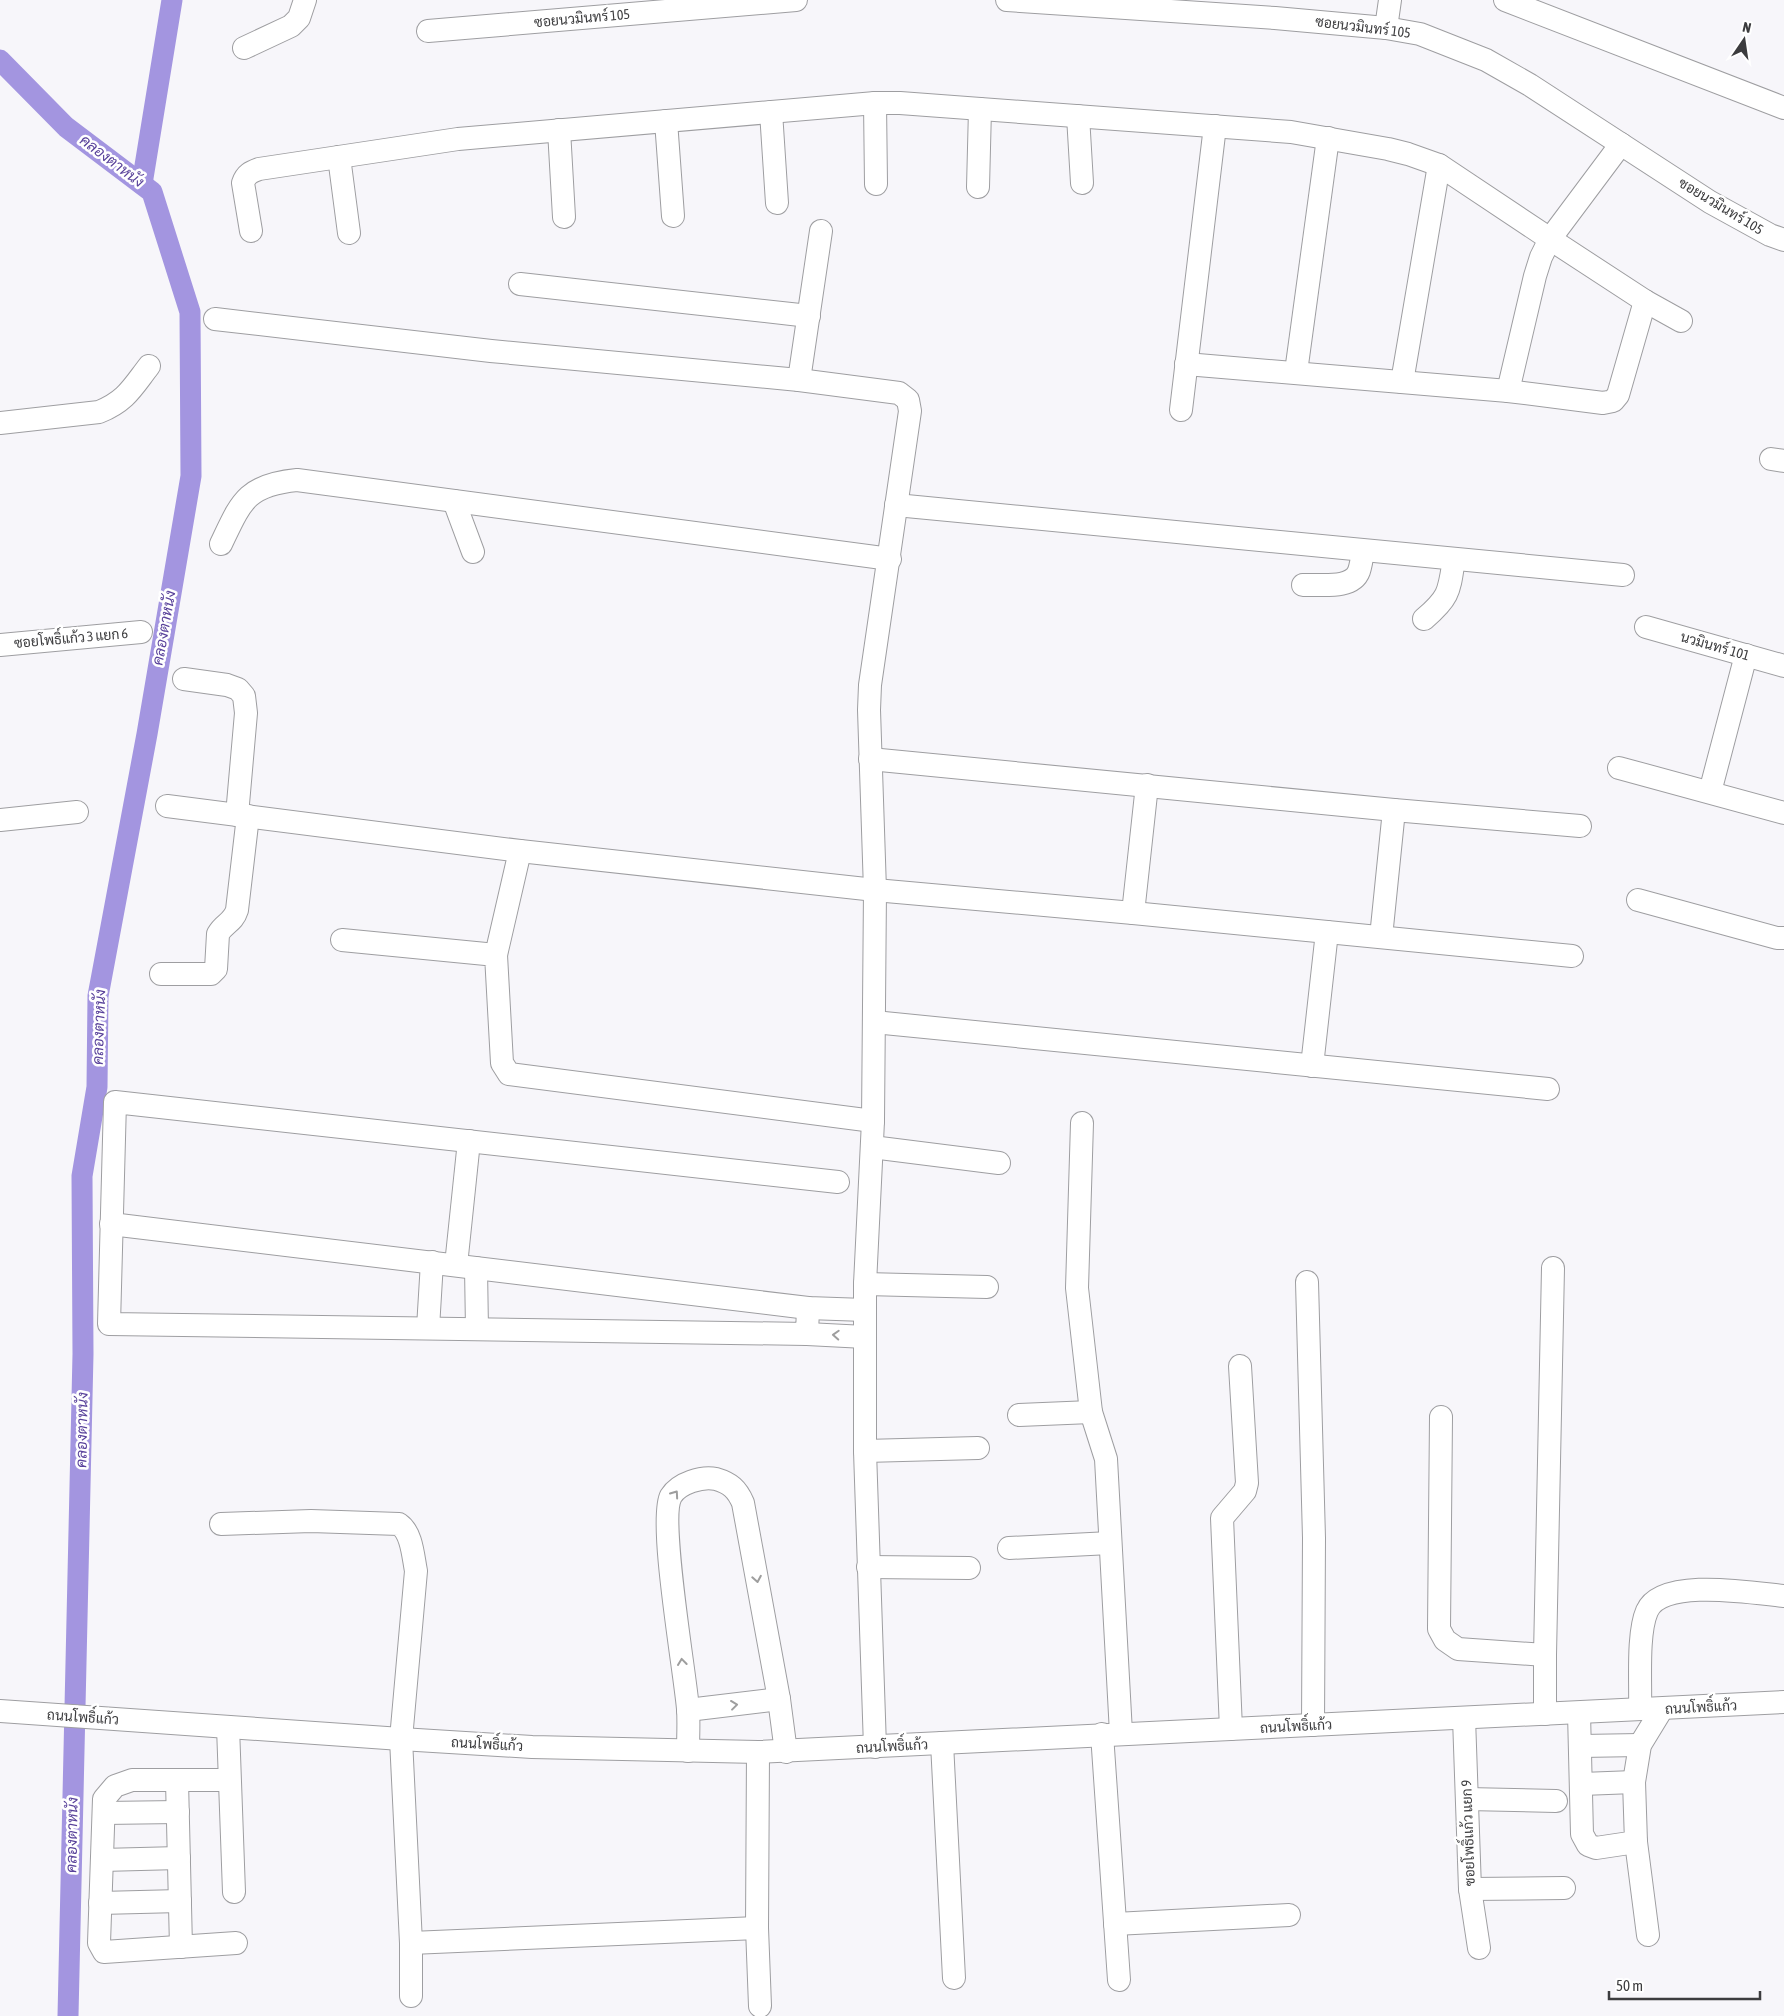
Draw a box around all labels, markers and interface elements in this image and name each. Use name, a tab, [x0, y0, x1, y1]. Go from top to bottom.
street label: ซอยนวมินทร์ 105	[533, 5, 631, 30]
street label: ซอยนวมินทร์ 105	[1314, 12, 1412, 41]
north arrow	[1719, 15, 1769, 65]
text: N	[1741, 19, 1753, 36]
water label: คลองตาหนัง	[77, 131, 148, 190]
street label: ซอยนวมินทร์ 105	[1676, 174, 1767, 238]
water label: คลองตาหนัง	[149, 589, 178, 667]
street label: ซอยโพธิ์แก้ว 3 แยก 6	[13, 621, 129, 651]
street label: นวมินทร์ 101	[1679, 628, 1752, 664]
water label: คลองตาหนัง	[89, 989, 108, 1065]
one-way arrow	[832, 1330, 840, 1341]
water label: คลองตาหนัง	[72, 1392, 91, 1468]
one-way arrow	[669, 1490, 678, 1500]
one-way arrow	[751, 1575, 761, 1584]
one-way arrow	[677, 1657, 688, 1665]
street label: ถนนโพธิ์แก้ว	[1664, 1693, 1738, 1717]
one-way arrow	[730, 1700, 738, 1711]
street label: ถนนโพธิ์แก้ว	[46, 1702, 120, 1728]
street label: ถนนโพธิ์แก้ว	[1259, 1712, 1333, 1736]
street label: ถนนโพธิ์แก้ว	[450, 1730, 524, 1754]
street label: ถนนโพธิ์แก้ว	[855, 1732, 929, 1756]
street label: ซอยโพธิ์เเก้ว แยก 9	[1454, 1780, 1478, 1887]
water label: คลองตาหนัง	[62, 1797, 81, 1873]
scale bar	[1609, 1968, 1760, 2000]
text: 50 m	[1616, 1977, 1643, 1994]

